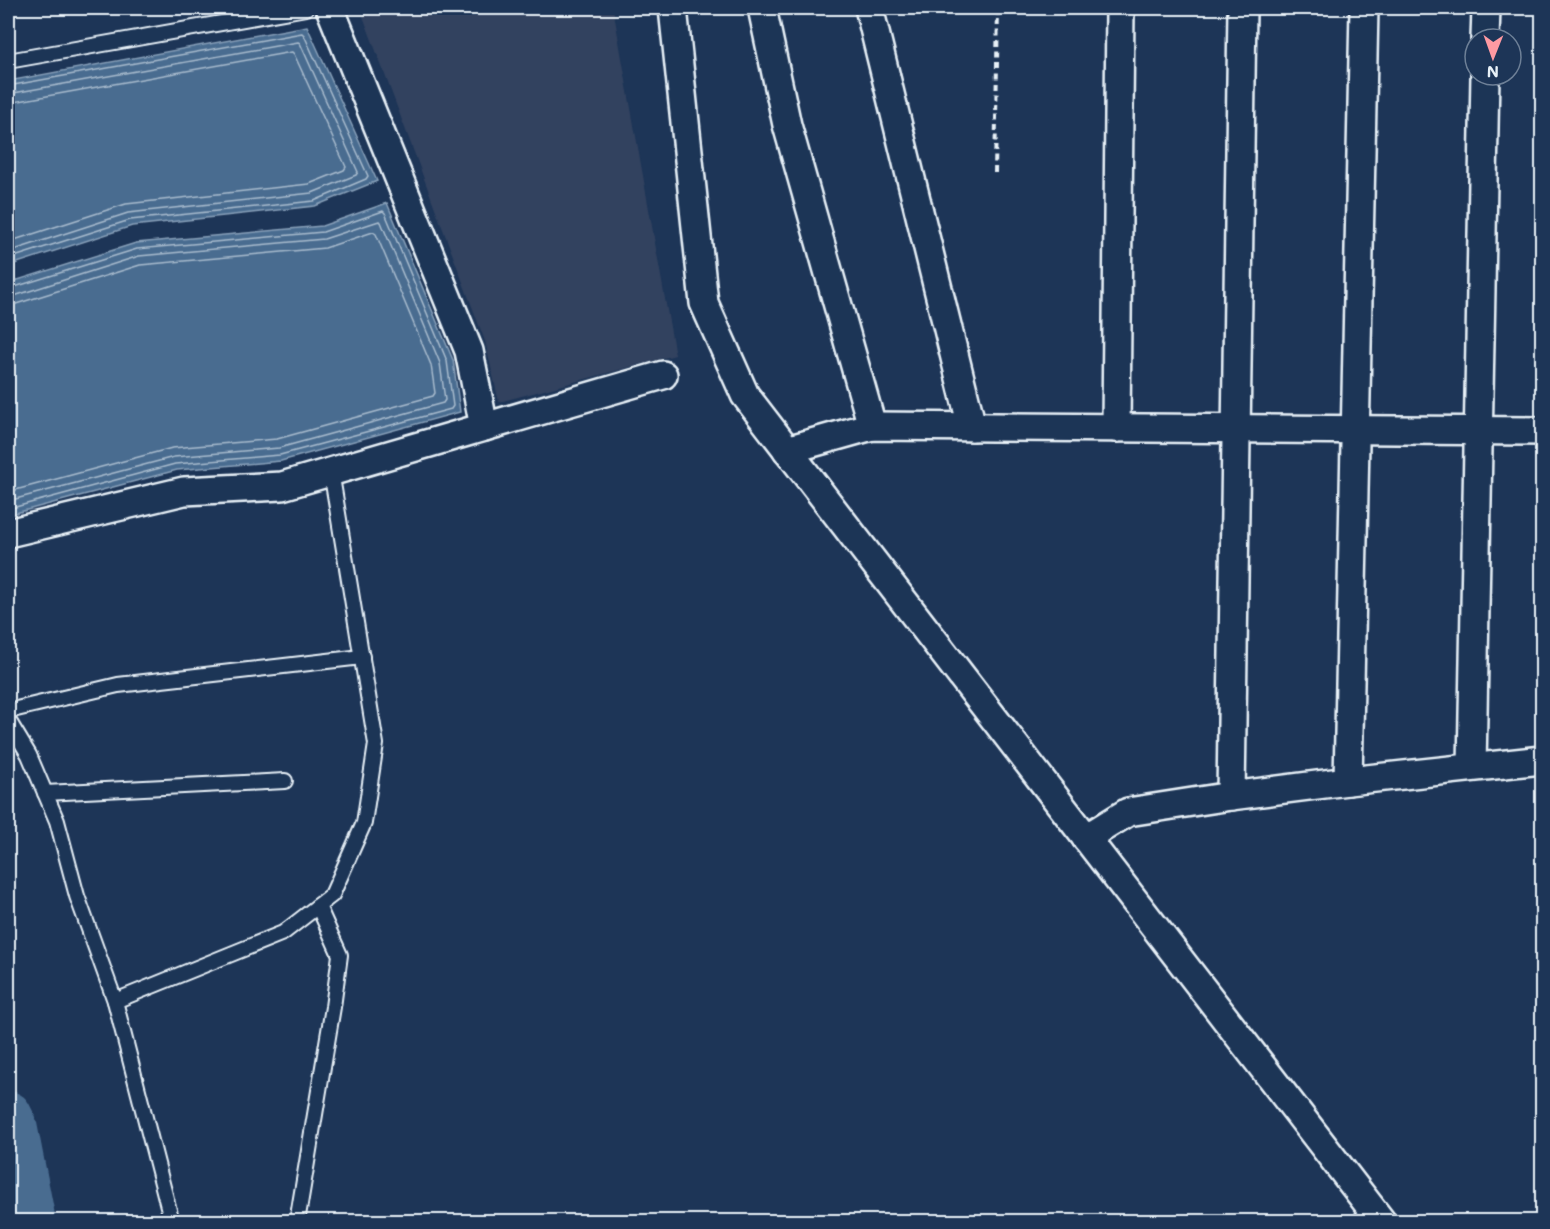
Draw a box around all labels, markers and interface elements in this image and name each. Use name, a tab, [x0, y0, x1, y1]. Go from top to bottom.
north arrow	[1463, 27, 1523, 87]
text: N	[1486, 62, 1499, 83]

